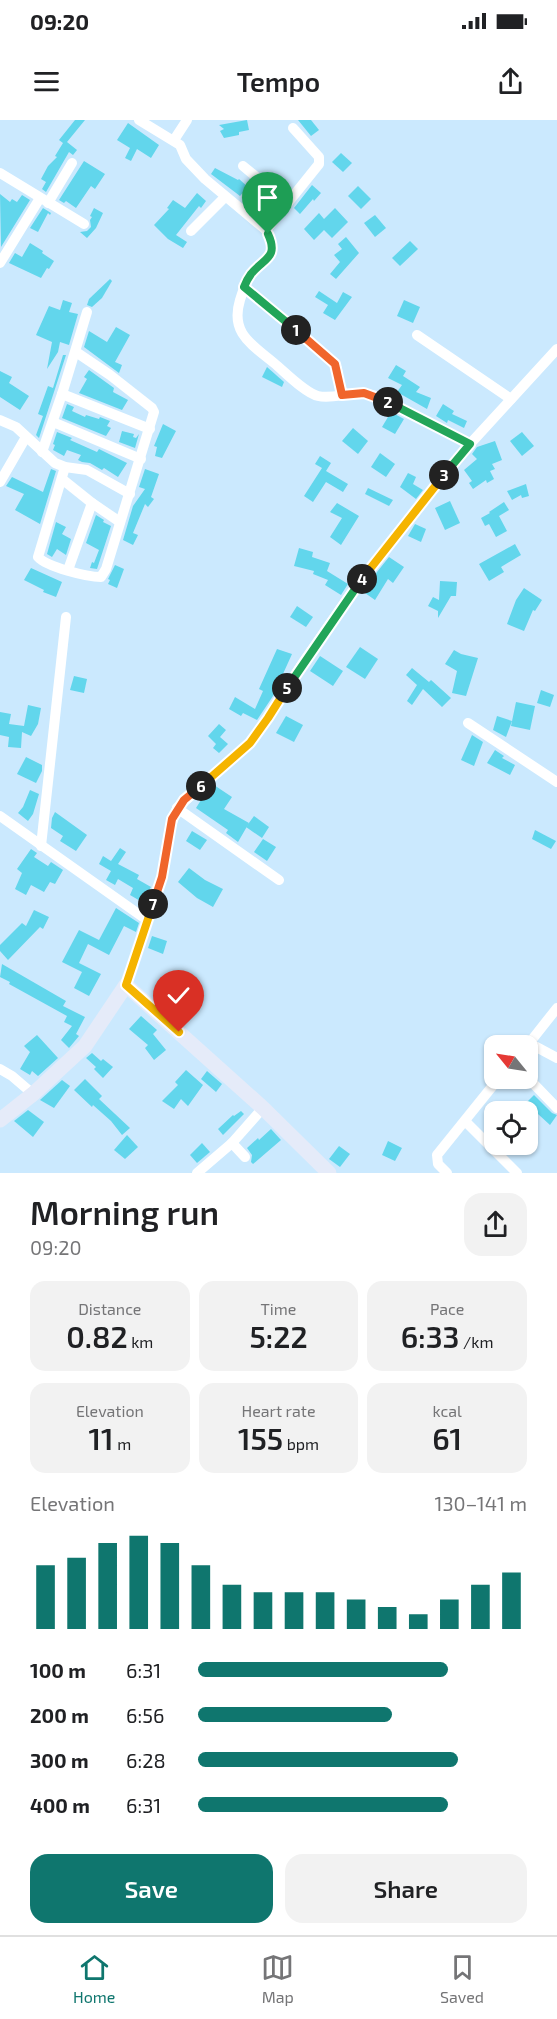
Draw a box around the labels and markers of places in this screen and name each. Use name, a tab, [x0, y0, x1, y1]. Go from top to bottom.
pin	[242, 172, 293, 234]
pin: 1	[281, 315, 311, 345]
pin: 2	[373, 387, 403, 417]
pin: 3	[429, 460, 459, 490]
pin: 4	[347, 564, 377, 594]
pin: 5	[272, 673, 302, 703]
pin: 6	[186, 771, 216, 801]
pin: 7	[138, 889, 168, 919]
pin	[153, 970, 204, 1032]

